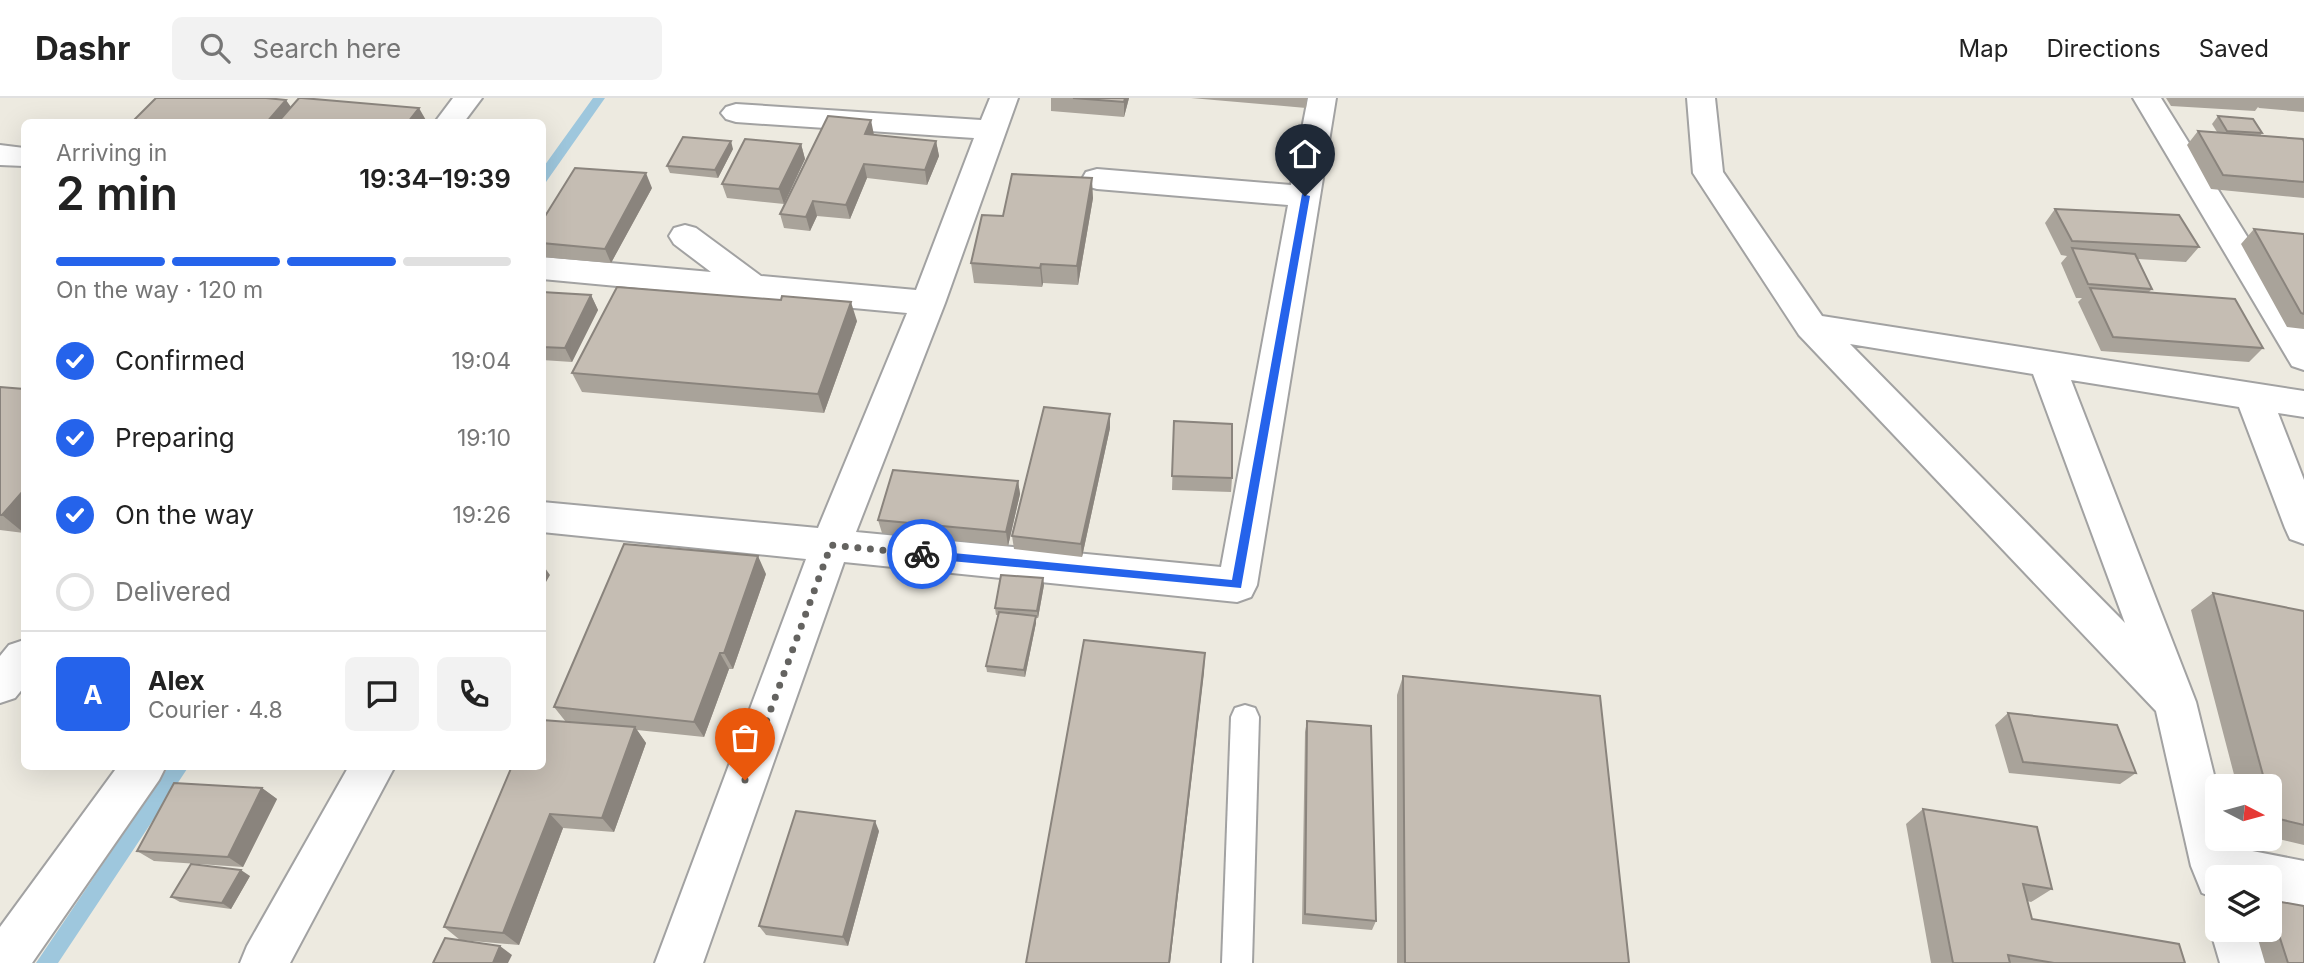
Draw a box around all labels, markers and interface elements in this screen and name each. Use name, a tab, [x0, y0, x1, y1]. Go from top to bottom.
search box	[172, 17, 662, 80]
text: Dashr	[35, 28, 130, 68]
icon: search	[196, 29, 234, 67]
text: Search here	[252, 33, 401, 64]
text: Map	[1959, 34, 2008, 63]
text: Directions	[2046, 34, 2161, 63]
text: Saved	[2199, 34, 2269, 63]
pin	[1275, 124, 1335, 196]
icon: home	[1286, 135, 1324, 173]
text: Arriving in	[56, 139, 167, 167]
text: 19:34–19:39	[359, 163, 511, 194]
text: 2 min	[56, 165, 178, 221]
text: On the way · 120 m	[56, 276, 263, 304]
icon: check	[56, 342, 94, 380]
text: Confirmed	[115, 345, 245, 376]
text: 19:04	[451, 347, 511, 375]
icon: check	[56, 419, 94, 457]
text: Preparing	[115, 422, 235, 453]
text: 19:10	[457, 424, 511, 452]
icon: check	[56, 496, 94, 534]
text: On the way	[115, 499, 254, 530]
text: 19:26	[452, 501, 511, 529]
courier	[887, 519, 957, 589]
icon: bike	[903, 535, 941, 573]
text: Delivered	[115, 576, 231, 607]
button: chat	[345, 657, 419, 731]
button: phone	[437, 657, 511, 731]
text: Alex	[148, 665, 205, 696]
text: A	[83, 679, 103, 710]
text: Courier · 4.8	[148, 696, 283, 724]
pin	[715, 708, 775, 780]
icon: bag	[726, 719, 764, 757]
north arrow	[2205, 774, 2282, 850]
map controls	[2205, 774, 2282, 942]
button: layers	[2205, 865, 2282, 942]

